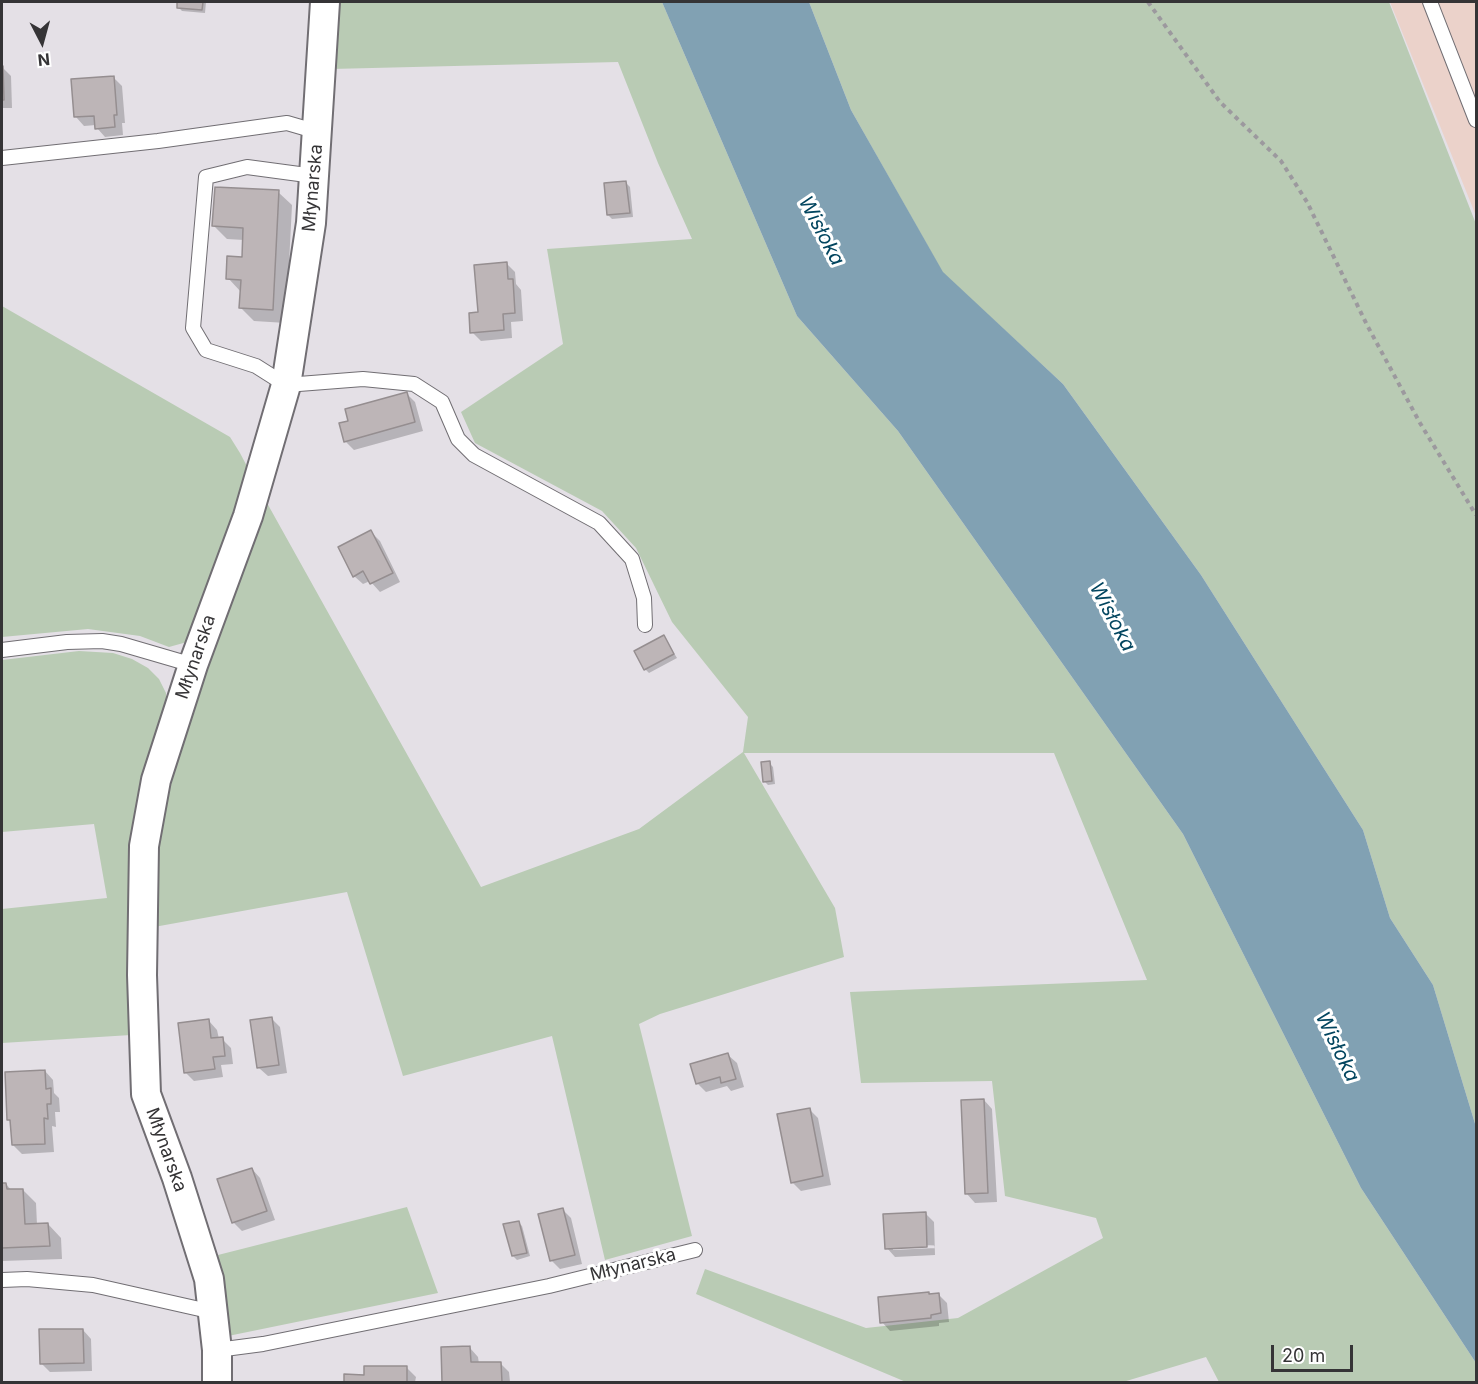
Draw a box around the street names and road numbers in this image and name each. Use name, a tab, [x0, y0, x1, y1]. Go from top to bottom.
street label: Młynarska	[298, 143, 328, 233]
street label: Młynarska	[171, 612, 221, 702]
street label: Młynarska	[141, 1105, 191, 1195]
street label: Młynarska	[588, 1244, 678, 1286]

